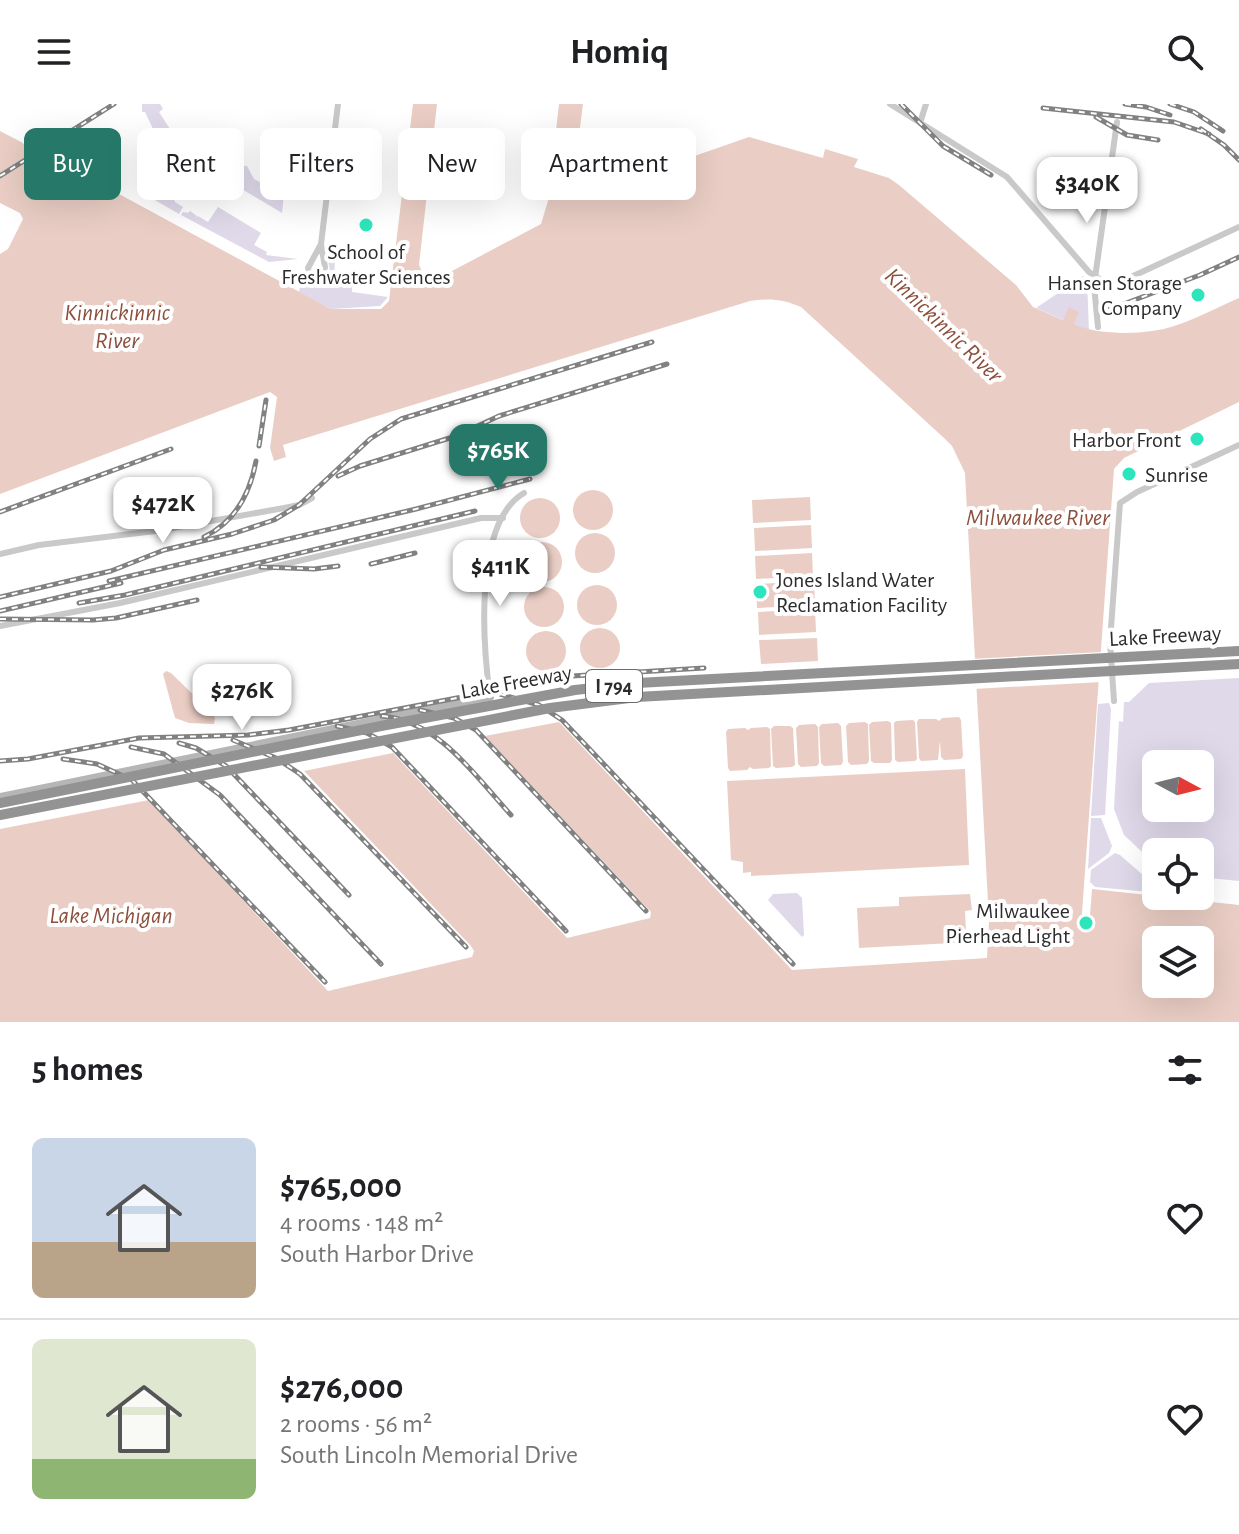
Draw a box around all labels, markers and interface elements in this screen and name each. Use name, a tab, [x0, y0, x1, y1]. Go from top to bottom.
icon: menu	[32, 30, 76, 74]
icon: search	[1163, 30, 1207, 74]
text: Homiq	[570, 34, 669, 70]
chip: Buy	[24, 128, 121, 200]
chip: Rent	[137, 128, 244, 200]
chip: Filters	[260, 128, 382, 200]
chip: New	[398, 128, 505, 200]
chip: Apartment	[521, 128, 696, 200]
pin: $340K	[1031, 157, 1143, 225]
text: $340K	[1055, 170, 1119, 196]
marker: School of Freshwater Sciences	[357, 216, 375, 234]
place label: School of Freshwater Sciences	[281, 241, 451, 288]
water label: Kinnickinnic River	[880, 264, 1008, 388]
place label: Hansen Storage Company	[1047, 272, 1183, 319]
marker: Hansen Storage Company	[1189, 286, 1207, 304]
water label: Kinnickinnic River	[64, 301, 171, 353]
pin: $765K	[442, 424, 554, 492]
place label: Harbor Front	[1072, 429, 1181, 451]
marker: Harbor Front	[1188, 430, 1206, 448]
text: $765K	[467, 437, 529, 463]
place label: Sunrise	[1145, 464, 1208, 486]
marker: Sunrise	[1120, 465, 1138, 483]
pin: $472K	[107, 477, 219, 545]
text: $472K	[131, 490, 195, 516]
water label: Milwaukee River	[966, 506, 1111, 530]
pin: $411K	[444, 540, 556, 608]
text: $411K	[471, 553, 529, 579]
place label: Jones Island Water Reclamation Facility	[776, 569, 948, 616]
marker: Jones Island Water Reclamation Facility	[751, 583, 769, 601]
street label: Lake Freeway	[1108, 622, 1222, 650]
street label: Lake Freeway	[459, 661, 574, 703]
pin: $276K	[186, 664, 298, 732]
road number: I 794	[586, 670, 642, 702]
text: $276K	[211, 677, 273, 703]
north arrow	[1142, 750, 1214, 822]
map controls	[1142, 750, 1214, 998]
button: locate	[1142, 838, 1214, 910]
place label: Milwaukee Pierhead Light	[946, 900, 1070, 947]
water label: Lake Michigan	[49, 904, 173, 928]
marker: Milwaukee Pierhead Light	[1077, 914, 1095, 932]
button: layers	[1142, 926, 1214, 998]
icon: filters	[1163, 1048, 1207, 1092]
text: 5 homes	[32, 1053, 143, 1087]
icon: home	[96, 1170, 192, 1266]
text: $765,000	[280, 1170, 402, 1204]
icon: heart	[1163, 1196, 1207, 1240]
text: 4 rooms · 148 m²	[280, 1210, 443, 1236]
text: South Harbor Drive	[280, 1241, 474, 1267]
icon: home	[96, 1371, 192, 1467]
text: $276,000	[280, 1371, 403, 1405]
icon: heart	[1163, 1397, 1207, 1441]
text: 2 rooms · 56 m²	[280, 1411, 432, 1437]
text: South Lincoln Memorial Drive	[280, 1442, 578, 1468]

